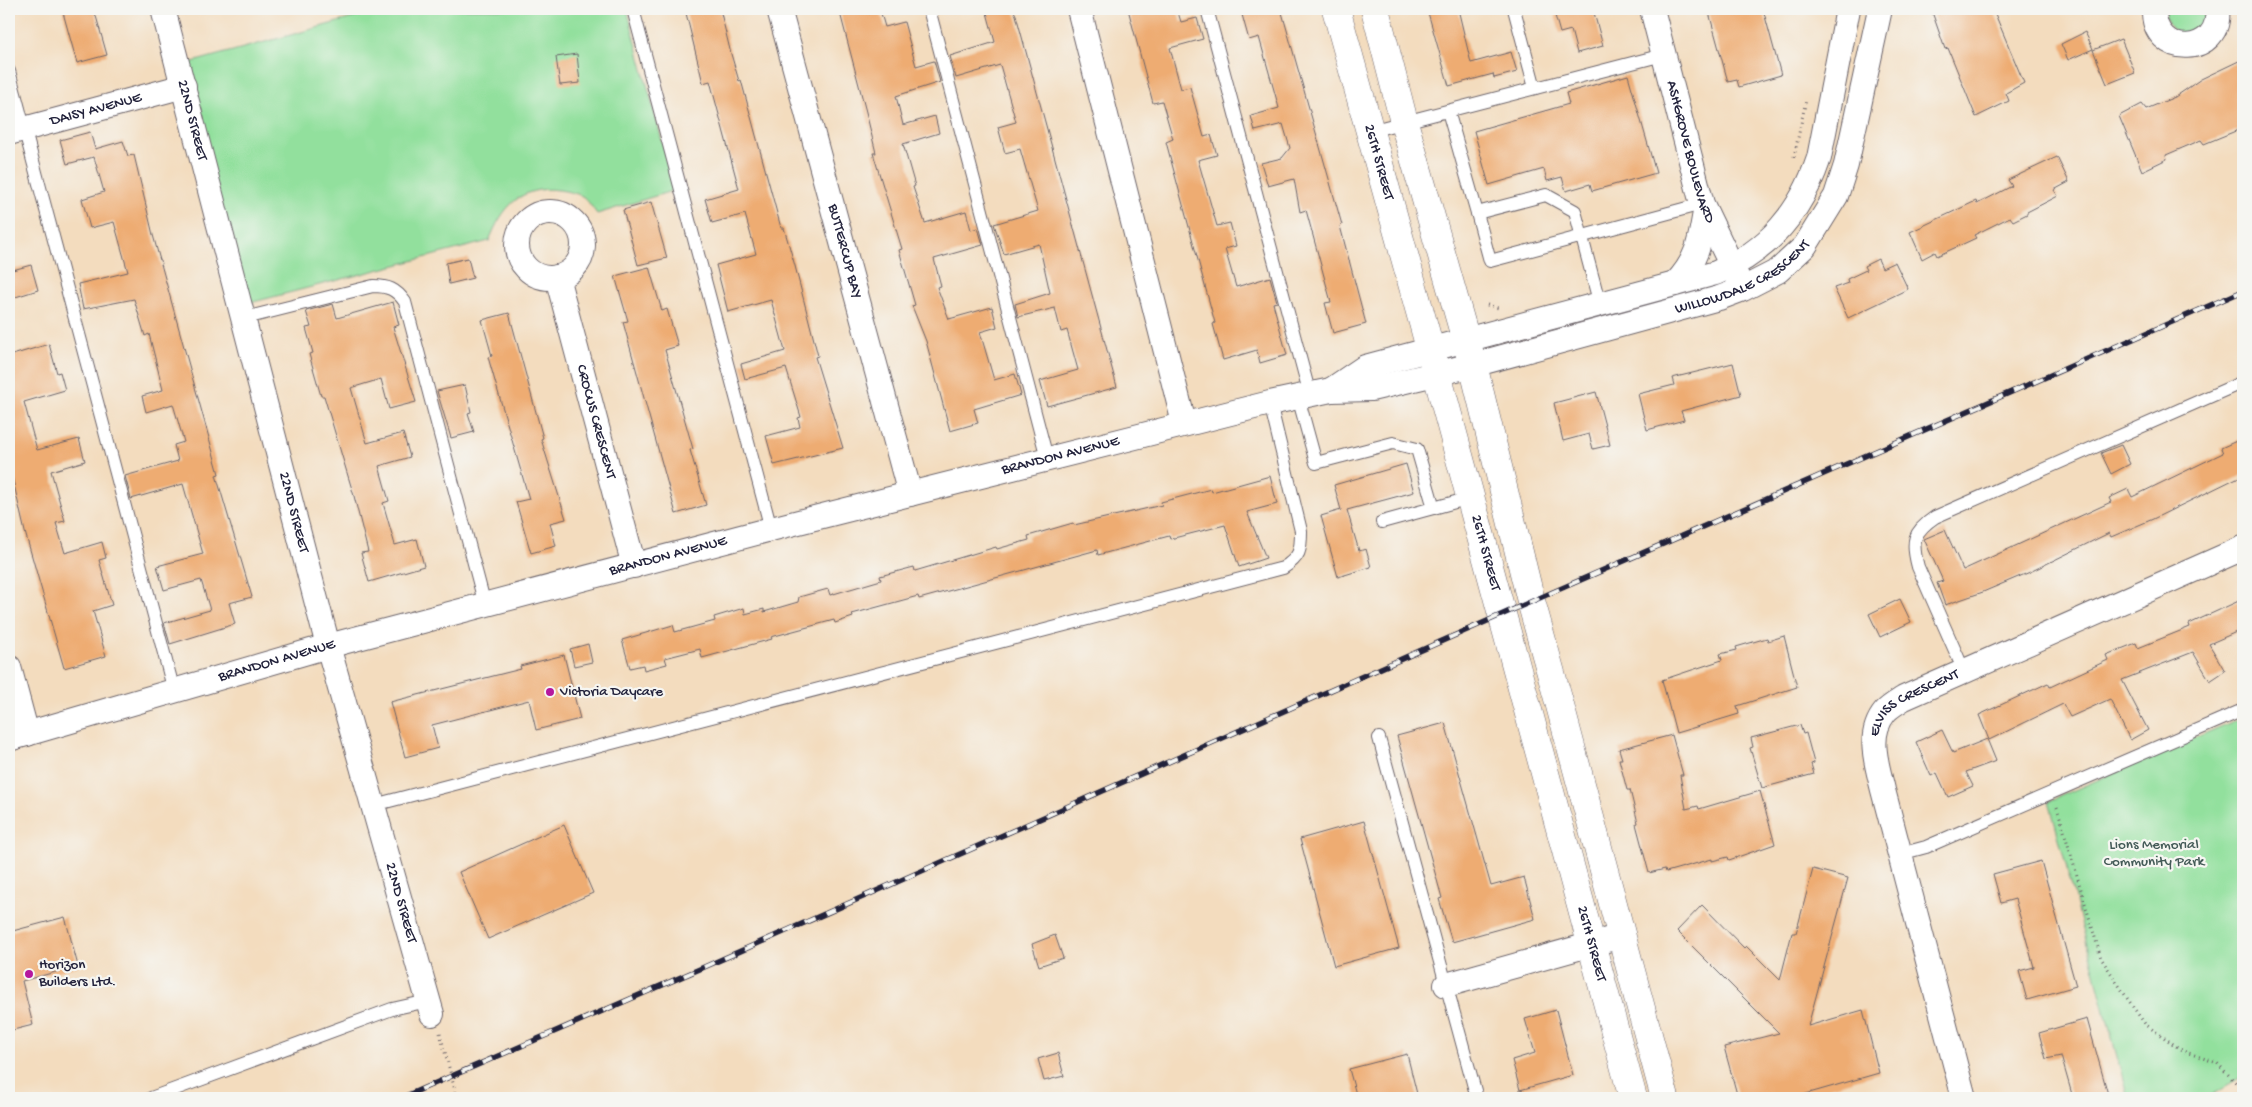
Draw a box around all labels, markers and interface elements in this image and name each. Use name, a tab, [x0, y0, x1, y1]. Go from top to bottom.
street label: 22ND STREET	[173, 78, 211, 164]
street label: ASHGROVE BOULEVARD	[1662, 79, 1719, 226]
street label: DAISY AVENUE	[47, 89, 144, 131]
street label: 26TH STREET	[1359, 122, 1398, 203]
street label: BUTTERCUP BAY	[823, 201, 866, 301]
street label: WILLOWDALE CRESCENT	[1673, 236, 1816, 319]
street label: CROCUS CRESCENT	[572, 363, 620, 482]
street label: BRANDON AVENUE	[999, 432, 1122, 480]
street label: 22ND STREET	[274, 470, 313, 556]
street label: 26TH STREET	[1466, 513, 1505, 594]
street label: BRANDON AVENUE	[606, 532, 729, 581]
street label: BRANDON AVENUE	[215, 635, 338, 687]
street label: ELVISS CRESCENT	[1866, 665, 1963, 738]
place label: Victoria Daycare	[559, 683, 663, 701]
marker: Victoria Daycare	[544, 686, 556, 698]
park label: Lions Memorial Community Park	[2104, 836, 2205, 871]
street label: 22ND STREET	[381, 861, 421, 946]
street label: 26TH STREET	[1572, 904, 1610, 985]
place label: Horizon Builders Ltd.	[38, 956, 116, 991]
marker: Horizon Builders Ltd.	[23, 968, 35, 980]

